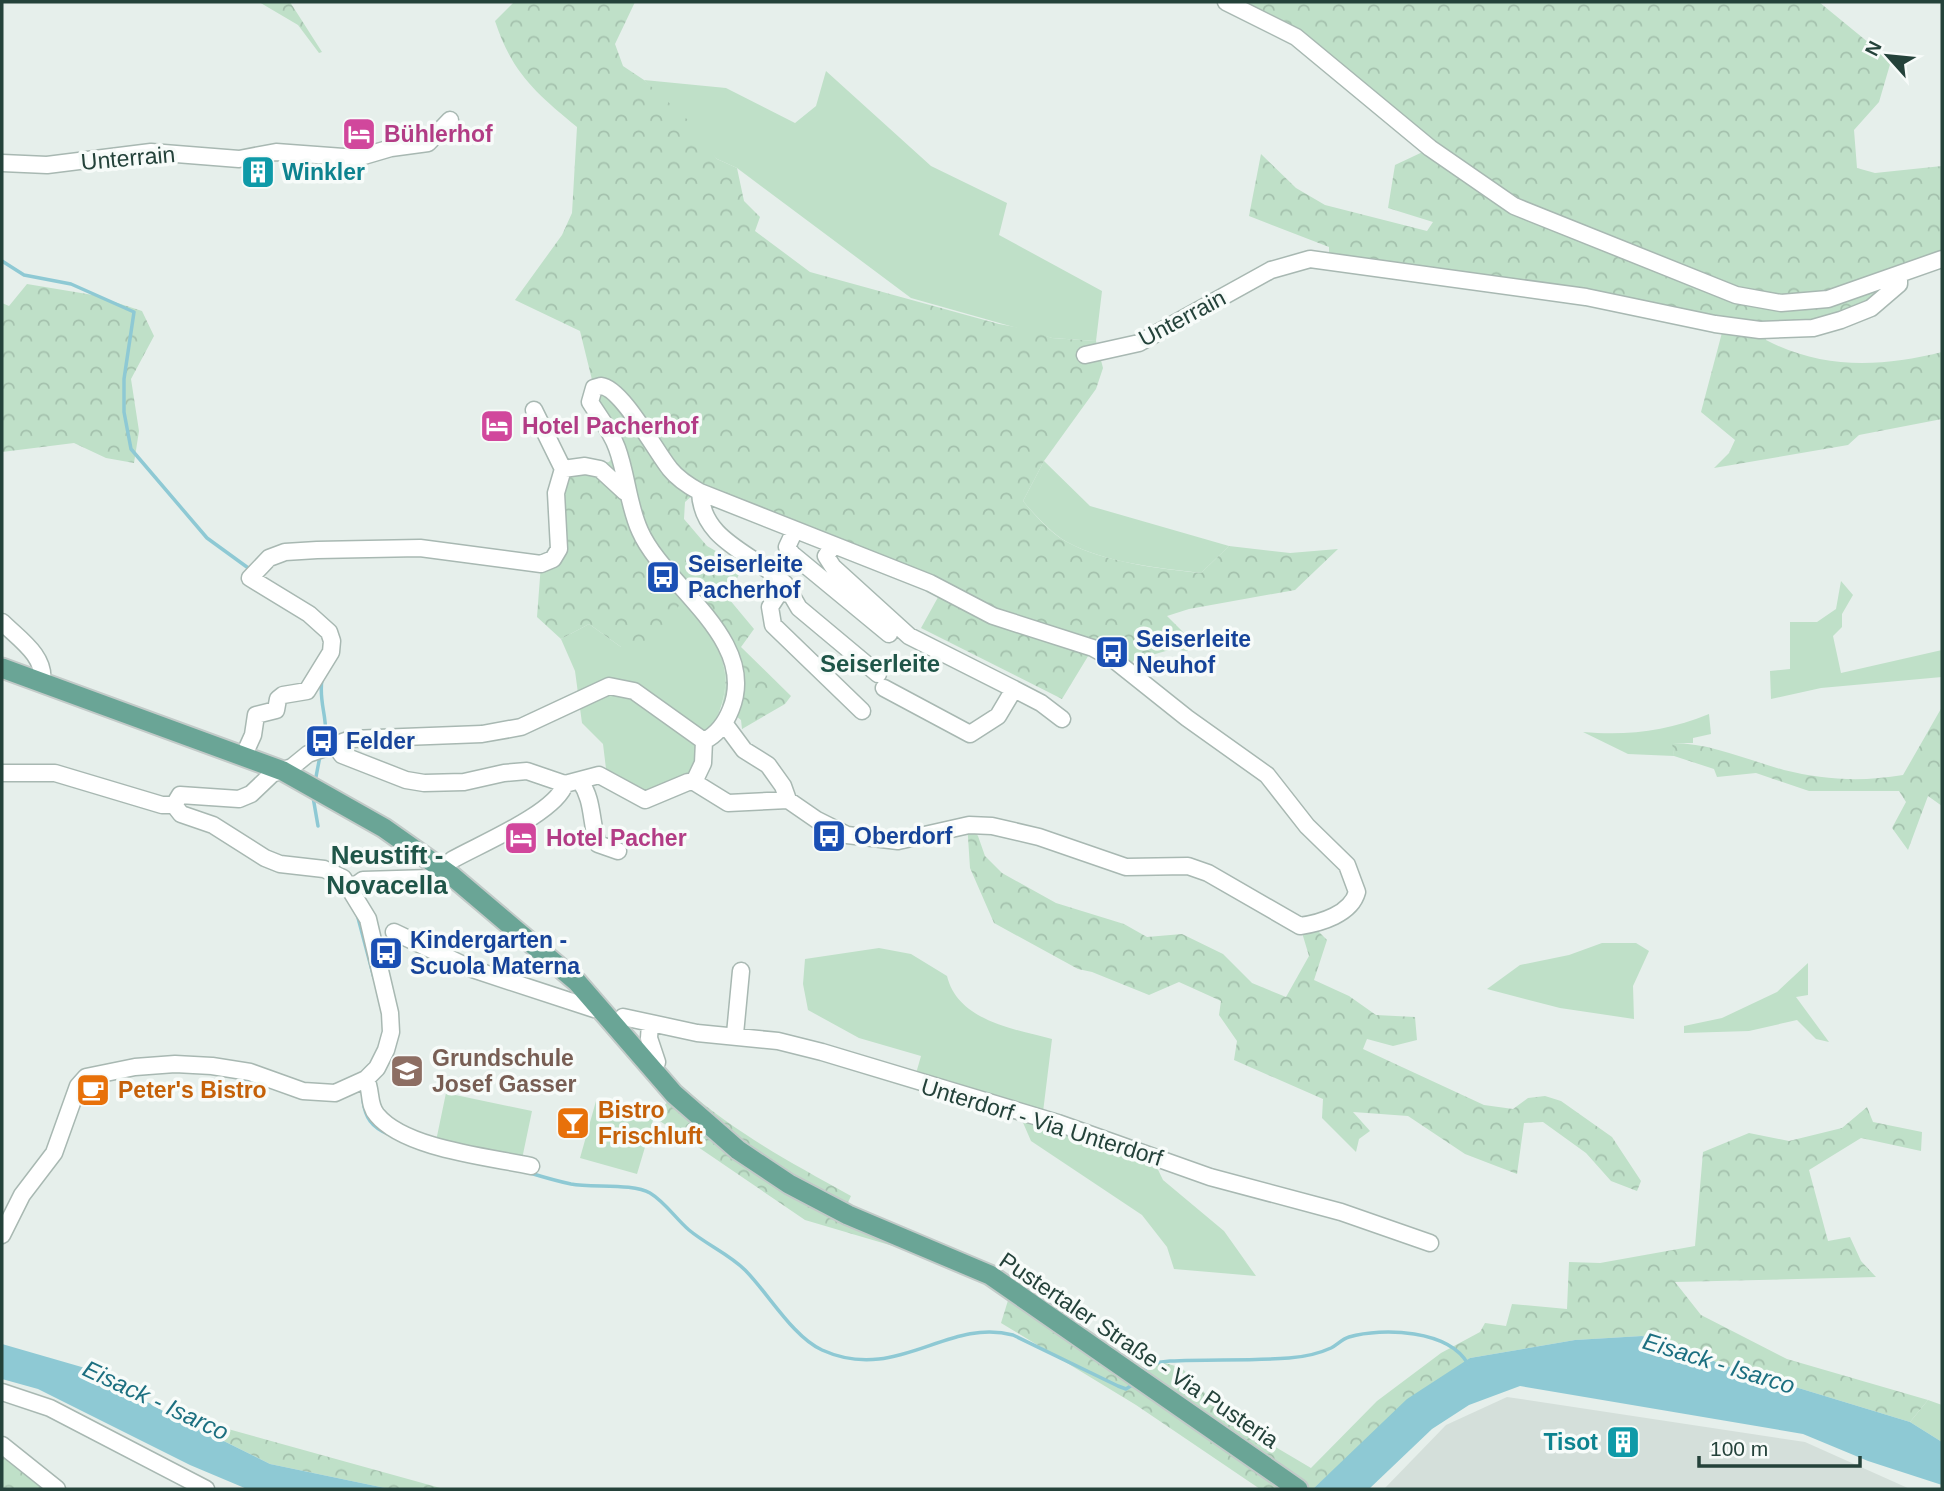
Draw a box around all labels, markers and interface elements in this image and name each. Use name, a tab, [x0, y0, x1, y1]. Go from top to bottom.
north arrow	[1853, 21, 1923, 91]
text: N	[1861, 38, 1886, 59]
hotel icon: Bühlerhof	[340, 115, 378, 153]
place label: Bühlerhof	[384, 121, 493, 147]
street label: Unterrain	[80, 141, 176, 175]
building icon: Winkler	[239, 153, 277, 191]
place label: Winkler	[282, 159, 365, 185]
street label: Unterrain	[1134, 284, 1230, 352]
hotel icon: Hotel Pacherhof	[478, 407, 516, 445]
place label: Hotel Pacherhof	[522, 413, 699, 439]
place label: Seiserleite Pacherhof	[688, 551, 803, 603]
bus stop icon: Seiserleite Pacherhof	[644, 558, 682, 596]
place label: Seiserleite Neuhof	[1136, 626, 1251, 678]
bus stop icon: Seiserleite Neuhof	[1093, 633, 1131, 671]
district label: Seiserleite	[820, 650, 940, 677]
bus stop icon: Felder	[303, 722, 341, 760]
place label: Felder	[346, 728, 415, 754]
bus stop icon: Oberdorf	[810, 817, 848, 855]
hotel icon: Hotel Pacher	[502, 819, 540, 857]
place label: Oberdorf	[854, 823, 953, 849]
place label: Hotel Pacher	[546, 825, 687, 851]
district label: Neustift - Novacella	[326, 840, 448, 900]
place label: Kindergarten - Scuola Materna	[410, 927, 580, 979]
bus stop icon: Kindergarten - Scuola Materna	[367, 934, 405, 972]
place label: Grundschule Josef Gasser	[432, 1045, 577, 1097]
school or university icon: Grundschule Josef Gasser	[388, 1052, 426, 1090]
cafe icon: Peter's Bistro	[74, 1071, 112, 1109]
street label: Unterdorf - Via Unterdorf	[918, 1073, 1167, 1171]
place label: Peter's Bistro	[118, 1077, 267, 1103]
place label: Bistro Frischluft	[598, 1097, 703, 1149]
bar icon: Bistro Frischluft	[554, 1104, 592, 1142]
street label: Pustertaler Straße - Via Pusteria	[995, 1247, 1284, 1453]
water label: Eisack - Isarco	[1640, 1327, 1798, 1399]
water label: Eisack - Isarco	[79, 1355, 233, 1445]
building icon: Tisot	[1604, 1423, 1642, 1461]
scale bar	[1699, 1424, 1860, 1468]
place label: Tisot	[1543, 1429, 1598, 1455]
text: 100 m	[1710, 1437, 1768, 1460]

